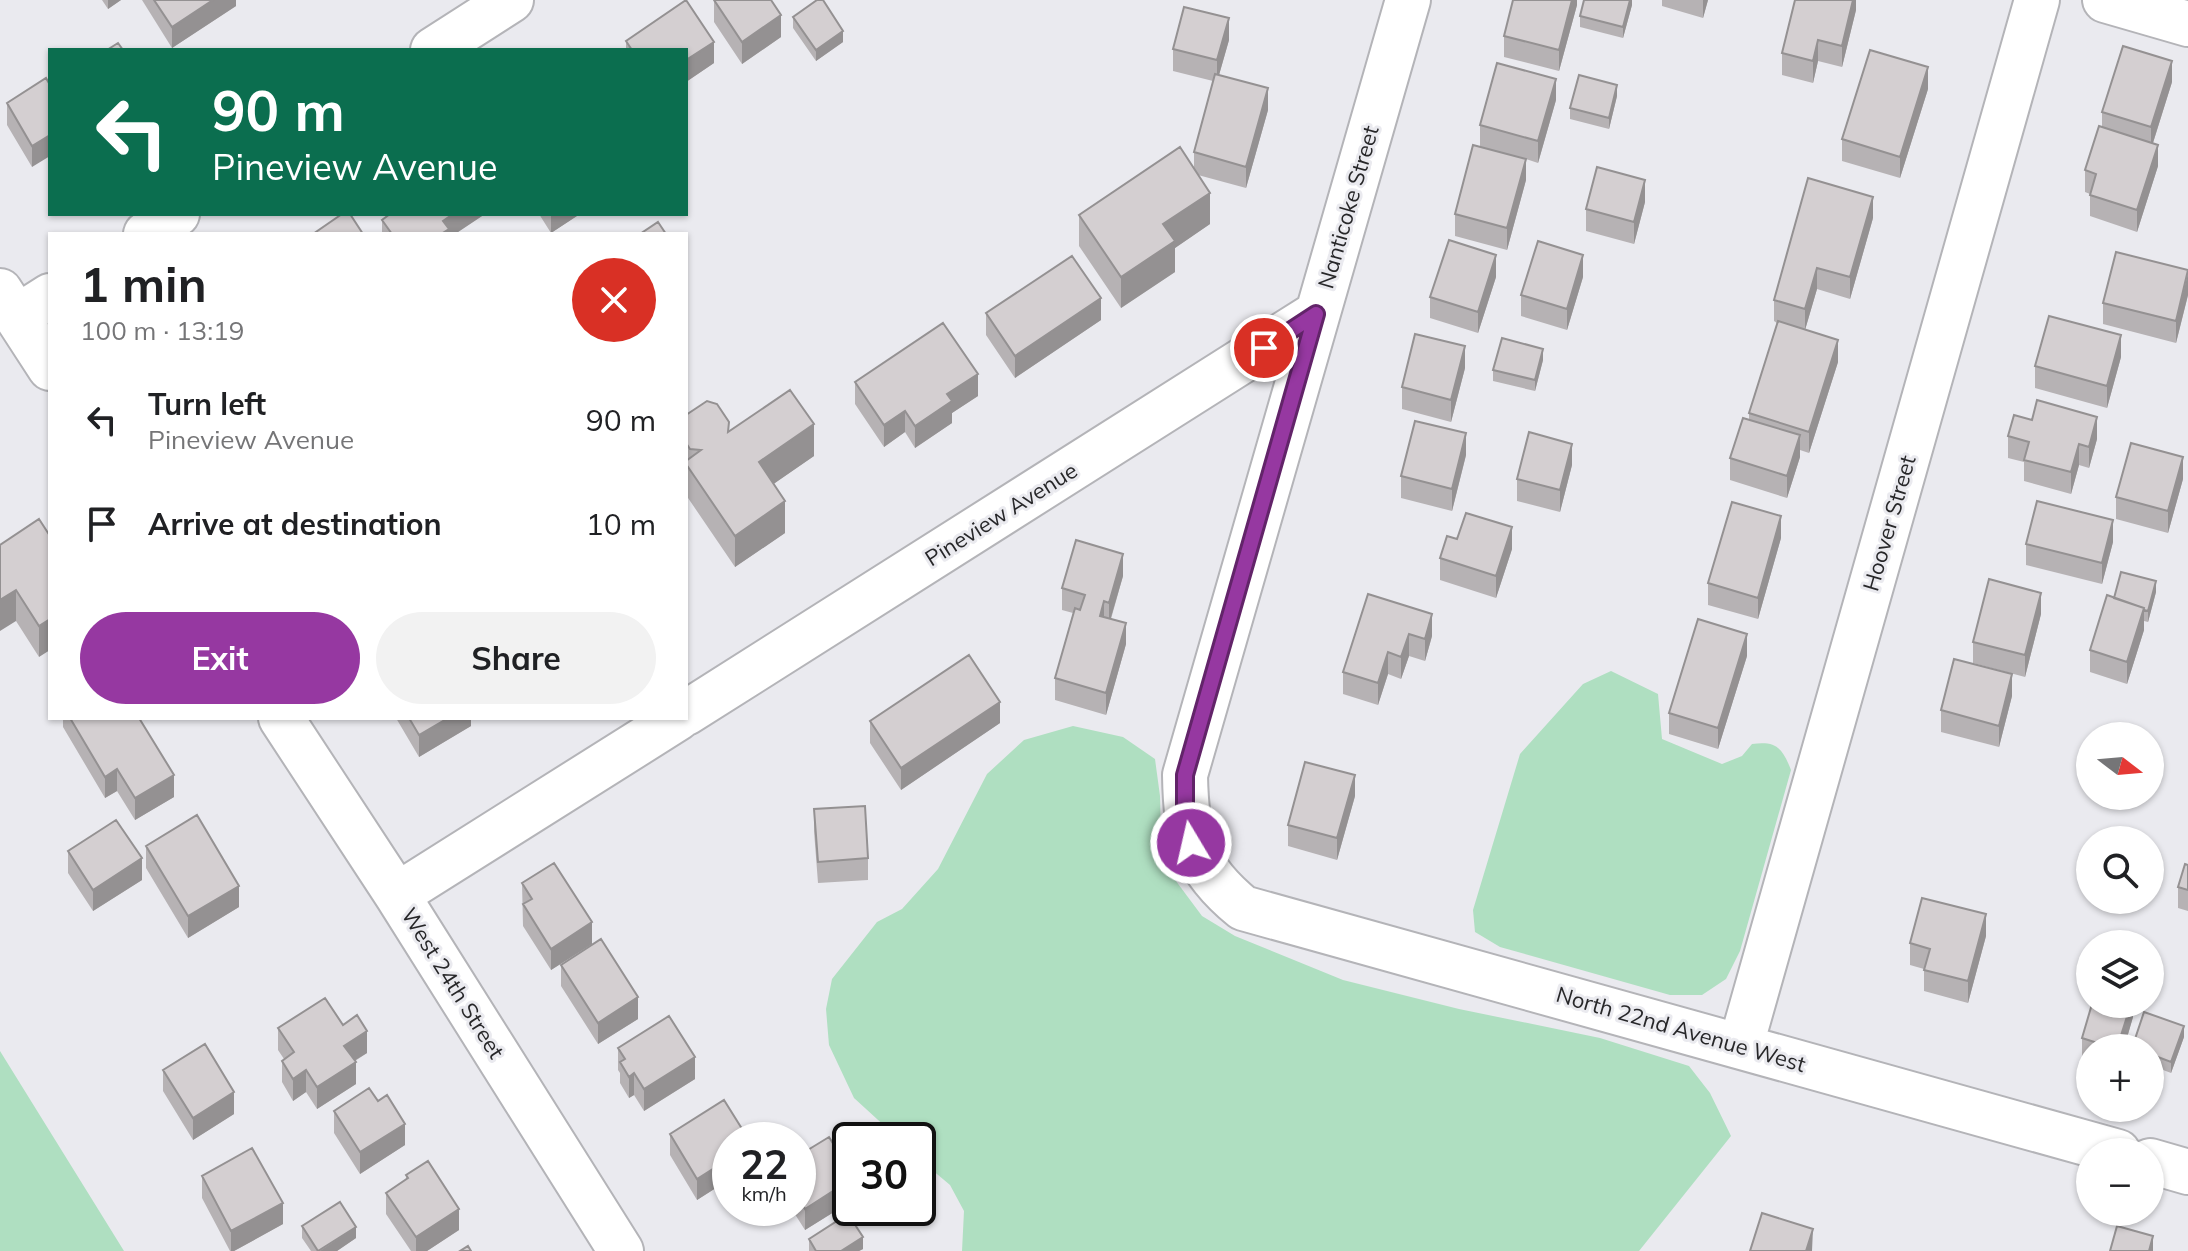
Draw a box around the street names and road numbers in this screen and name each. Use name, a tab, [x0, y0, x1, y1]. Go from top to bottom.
street label: Nanticoke Street	[1311, 122, 1385, 292]
street label: Hoover Street	[1856, 452, 1922, 594]
street label: Pineview Avenue	[920, 456, 1082, 572]
street label: West 24th Street	[395, 902, 511, 1064]
street label: North 22nd Avenue West	[1553, 980, 1809, 1078]

